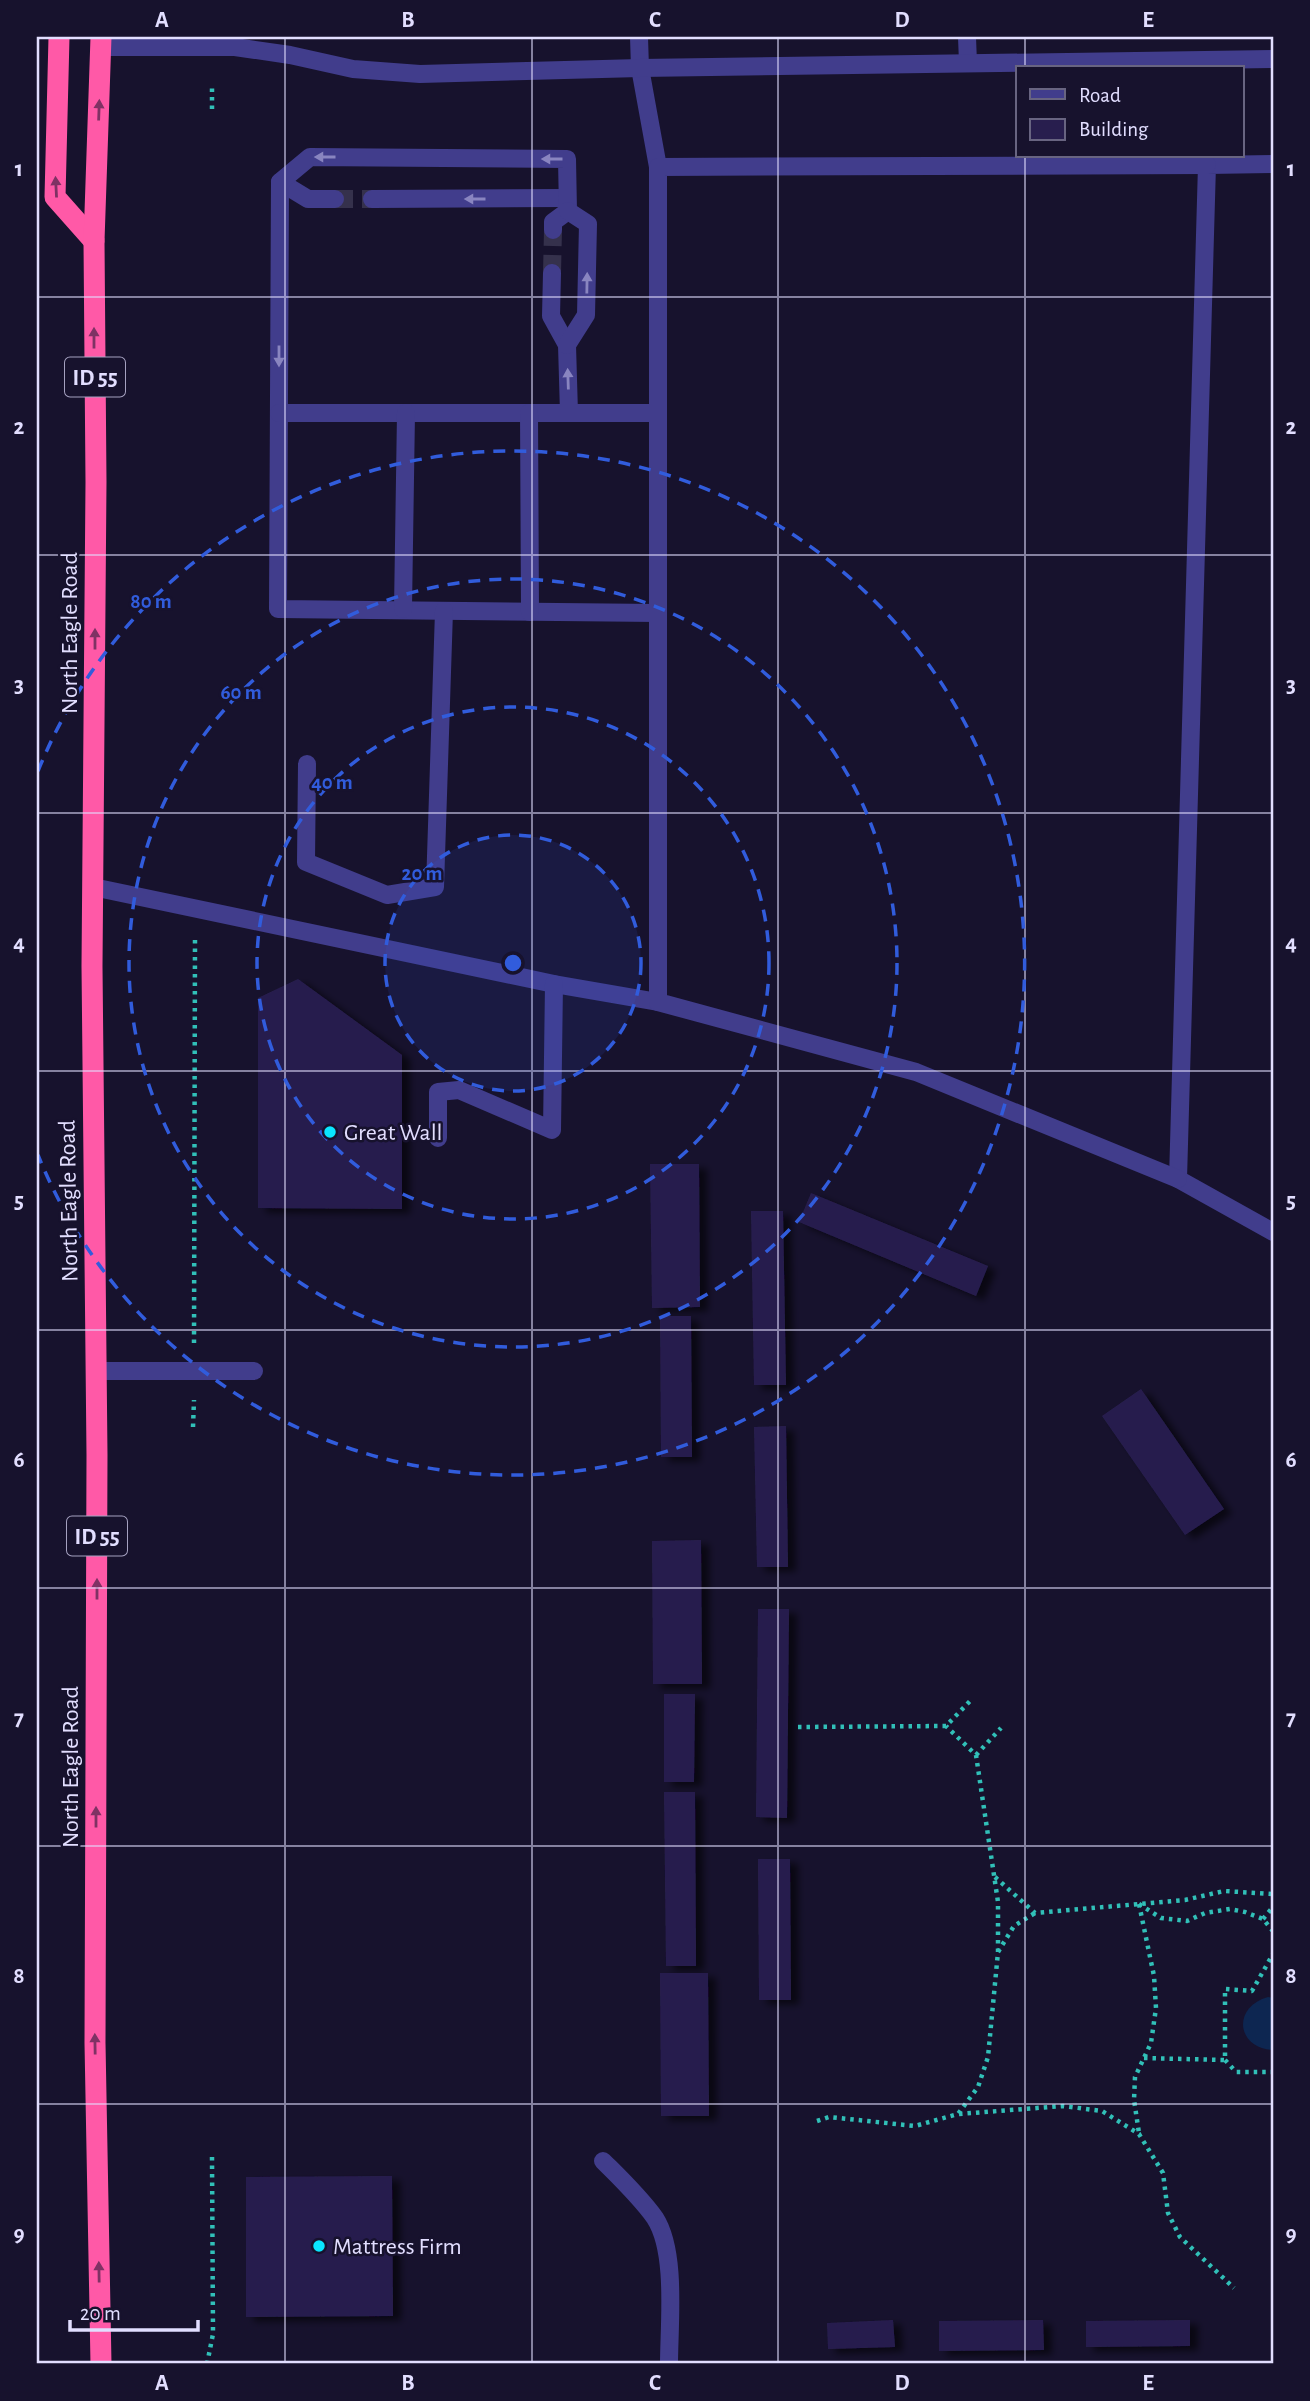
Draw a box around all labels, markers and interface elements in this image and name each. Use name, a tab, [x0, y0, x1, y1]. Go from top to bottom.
text: A	[155, 9, 169, 32]
text: B	[401, 9, 415, 32]
text: C	[649, 9, 661, 32]
text: D	[894, 9, 910, 32]
text: E	[1142, 9, 1154, 32]
legend	[1016, 66, 1244, 158]
text: Road	[1079, 85, 1121, 106]
one-way arrow	[93, 99, 104, 121]
text: Building	[1079, 119, 1149, 140]
one-way arrow	[313, 151, 335, 163]
one-way arrow	[541, 153, 563, 165]
text: 1	[15, 158, 23, 181]
text: 1	[1287, 158, 1295, 181]
one-way arrow	[51, 176, 62, 198]
one-way arrow	[463, 193, 485, 205]
one-way arrow	[581, 271, 593, 293]
one-way arrow	[88, 326, 100, 348]
one-way arrow	[273, 345, 285, 367]
road number: ID 55	[65, 358, 125, 396]
one-way arrow	[562, 368, 573, 390]
text: 2	[14, 416, 25, 439]
text: 2	[1286, 416, 1297, 439]
street label: North Eagle Road	[58, 552, 82, 714]
text: 80 m	[130, 591, 172, 612]
one-way arrow	[89, 627, 101, 649]
text: 3	[14, 674, 24, 697]
text: 3	[1286, 674, 1296, 697]
text: 60 m	[220, 682, 262, 703]
text: 40 m	[311, 772, 353, 793]
text: 20 m	[402, 863, 442, 884]
text: 4	[13, 932, 25, 955]
text: 4	[1285, 932, 1297, 955]
centre of rings	[501, 951, 525, 975]
street label: North Eagle Road	[56, 1120, 82, 1282]
place label: Great Wall	[344, 1121, 443, 1145]
marker: Great Wall	[322, 1124, 338, 1140]
text: 5	[14, 1190, 24, 1213]
text: 5	[1286, 1190, 1296, 1213]
text: 6	[13, 1449, 25, 1472]
text: 6	[1285, 1449, 1297, 1472]
road number: ID 55	[67, 1516, 127, 1555]
one-way arrow	[91, 1578, 103, 1600]
street label: North Eagle Road	[59, 1686, 83, 1848]
text: 7	[14, 1707, 24, 1730]
text: 7	[1286, 1707, 1296, 1730]
one-way arrow	[90, 1805, 102, 1827]
text: 8	[13, 1965, 25, 1988]
text: 8	[1285, 1965, 1297, 1988]
one-way arrow	[89, 2033, 101, 2055]
text: 9	[13, 2223, 25, 2246]
text: 9	[1285, 2223, 1297, 2246]
place label: Mattress Firm	[333, 2235, 462, 2259]
marker: Mattress Firm	[311, 2238, 327, 2254]
one-way arrow	[94, 2260, 105, 2282]
scale bar	[70, 2289, 198, 2333]
text: 20 m	[80, 2303, 121, 2324]
text: A	[155, 2372, 169, 2395]
text: B	[401, 2372, 415, 2395]
text: C	[649, 2372, 661, 2395]
text: D	[894, 2372, 910, 2395]
text: E	[1142, 2372, 1154, 2395]

